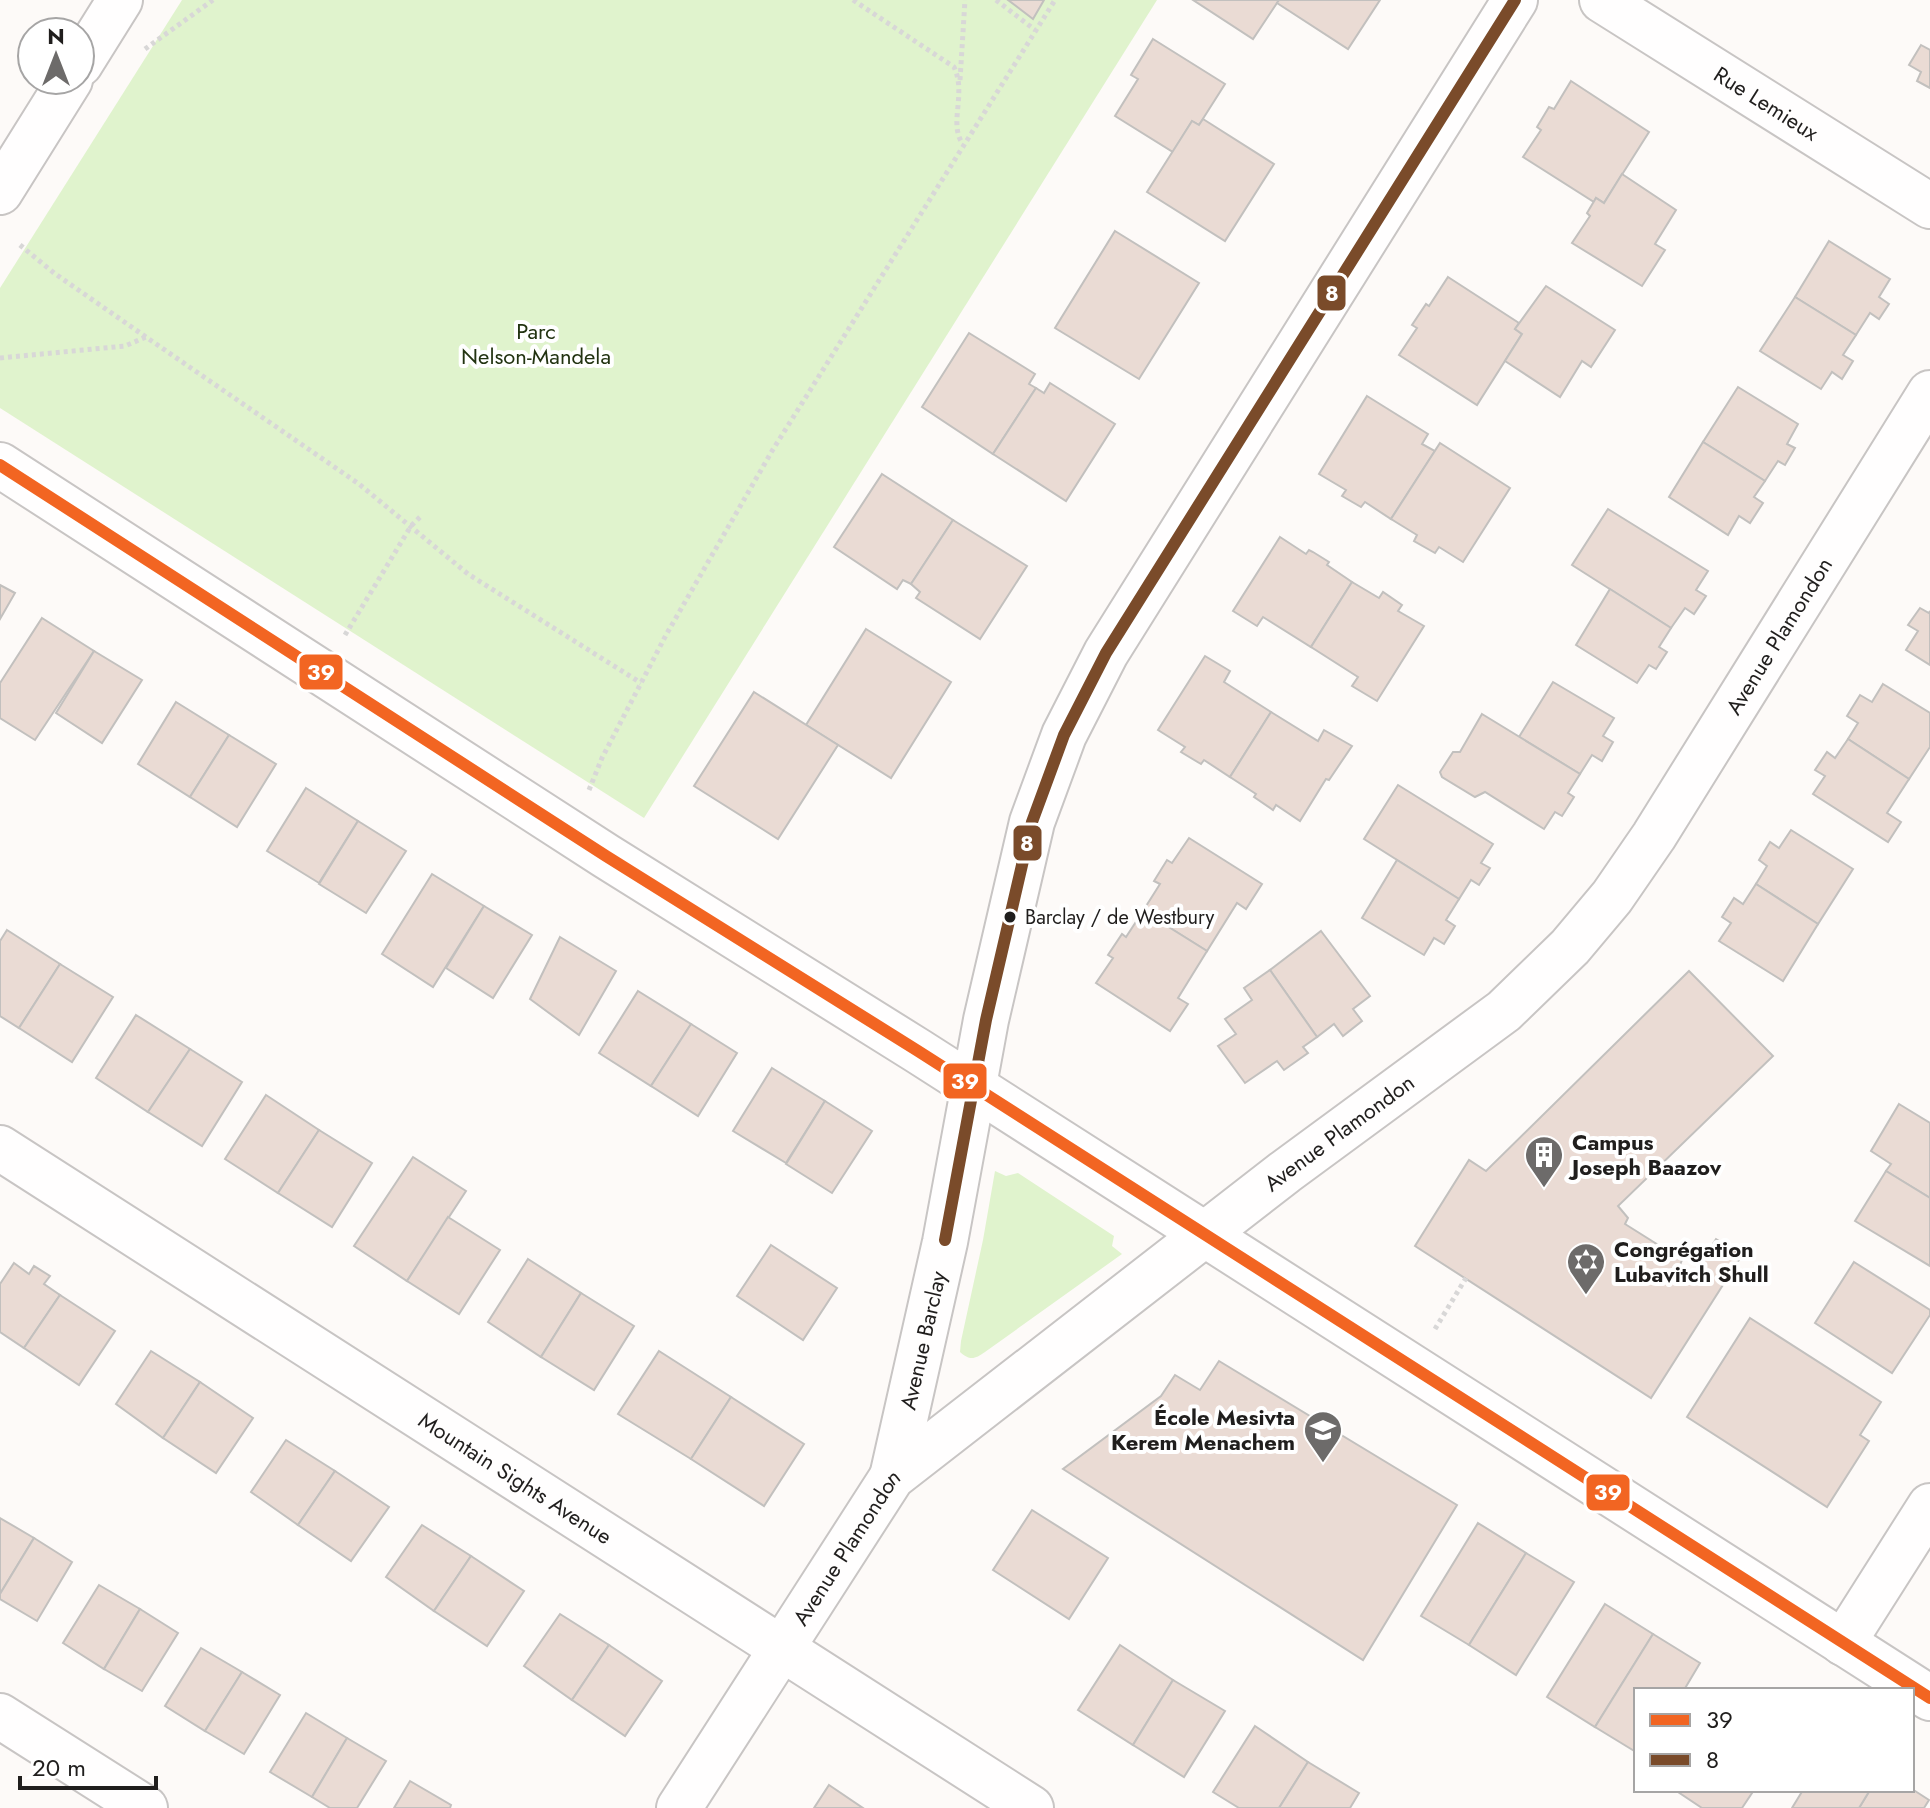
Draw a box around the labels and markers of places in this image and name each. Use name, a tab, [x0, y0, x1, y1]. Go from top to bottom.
place label: Barclay / de Westbury	[1025, 903, 1215, 932]
marker: Barclay / de Westbury	[1002, 909, 1018, 925]
place label: Campus Joseph Baazov	[1568, 1126, 1722, 1183]
building icon: Campus Joseph Baazov	[1523, 1134, 1565, 1189]
place label: Congrégation Lubavitch Shull	[1614, 1233, 1769, 1290]
synagogue icon: Congrégation Lubavitch Shull	[1565, 1241, 1607, 1296]
place label: École Mesivta Kerem Menachem	[1111, 1401, 1295, 1458]
school or university icon: École Mesivta Kerem Menachem	[1302, 1409, 1344, 1464]

